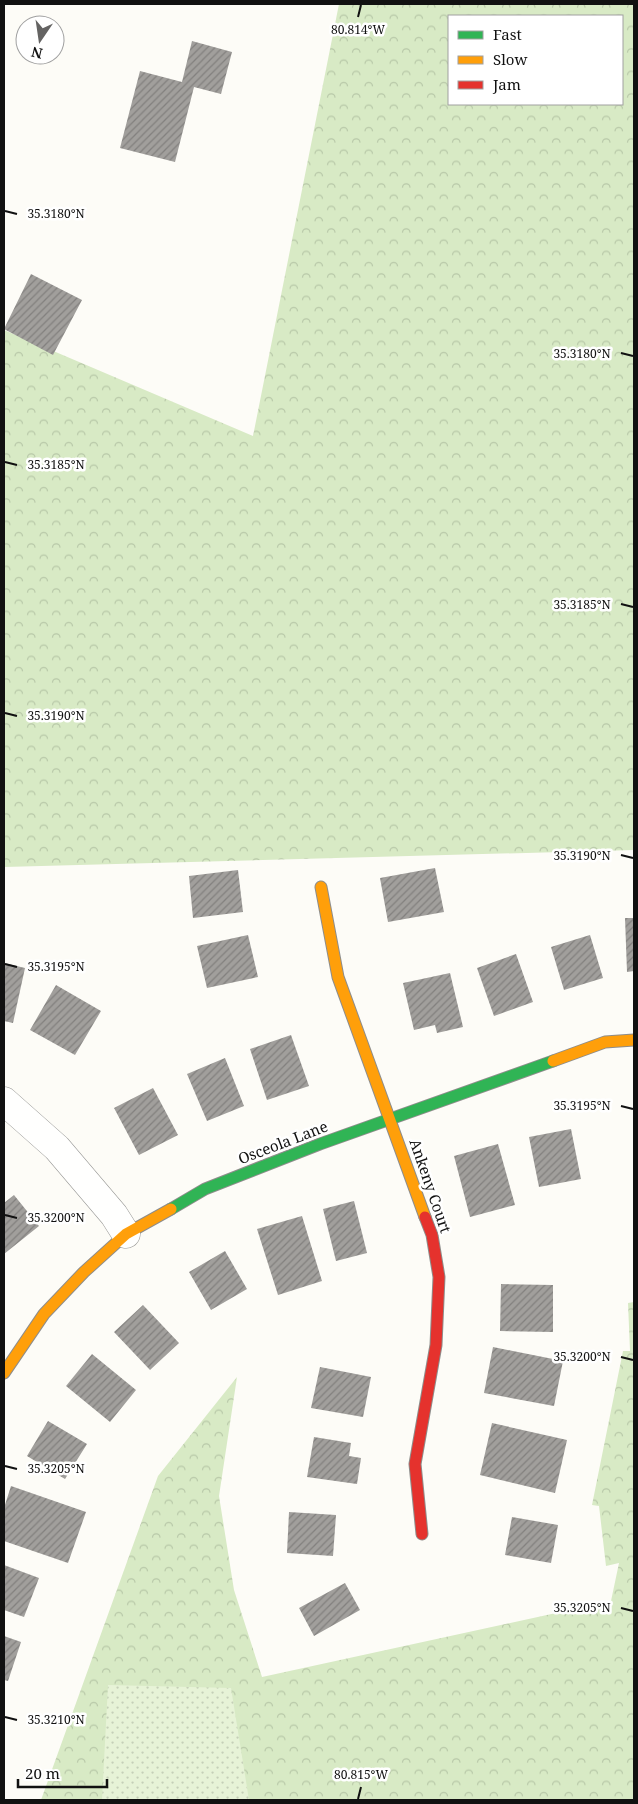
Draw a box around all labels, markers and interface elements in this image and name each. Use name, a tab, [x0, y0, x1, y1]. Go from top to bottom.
north arrow	[15, 15, 65, 65]
legend	[448, 15, 623, 105]
text: 80.814°W	[331, 21, 385, 38]
text: Fast	[493, 24, 522, 44]
text: N	[29, 43, 44, 64]
text: Slow	[493, 49, 527, 69]
text: Jam	[492, 74, 521, 94]
text: 35.3180°N	[27, 205, 85, 222]
text: 35.3180°N	[553, 345, 611, 362]
text: 35.3185°N	[27, 456, 85, 473]
text: 35.3185°N	[553, 596, 611, 613]
text: 35.3190°N	[27, 707, 85, 724]
text: 35.3190°N	[553, 847, 611, 864]
text: 35.3195°N	[27, 958, 85, 975]
text: 35.3195°N	[553, 1097, 611, 1114]
street label: Osceola Lane	[235, 1116, 330, 1168]
street label: Ankeny Court	[405, 1136, 456, 1235]
text: 35.3200°N	[27, 1209, 85, 1226]
text: 35.3200°N	[553, 1348, 611, 1365]
text: 35.3205°N	[27, 1460, 85, 1477]
text: 35.3205°N	[553, 1599, 611, 1616]
text: 35.3210°N	[27, 1711, 85, 1728]
scale bar	[18, 1756, 106, 1788]
text: 20 m	[25, 1763, 60, 1783]
text: 80.815°W	[334, 1766, 388, 1783]

